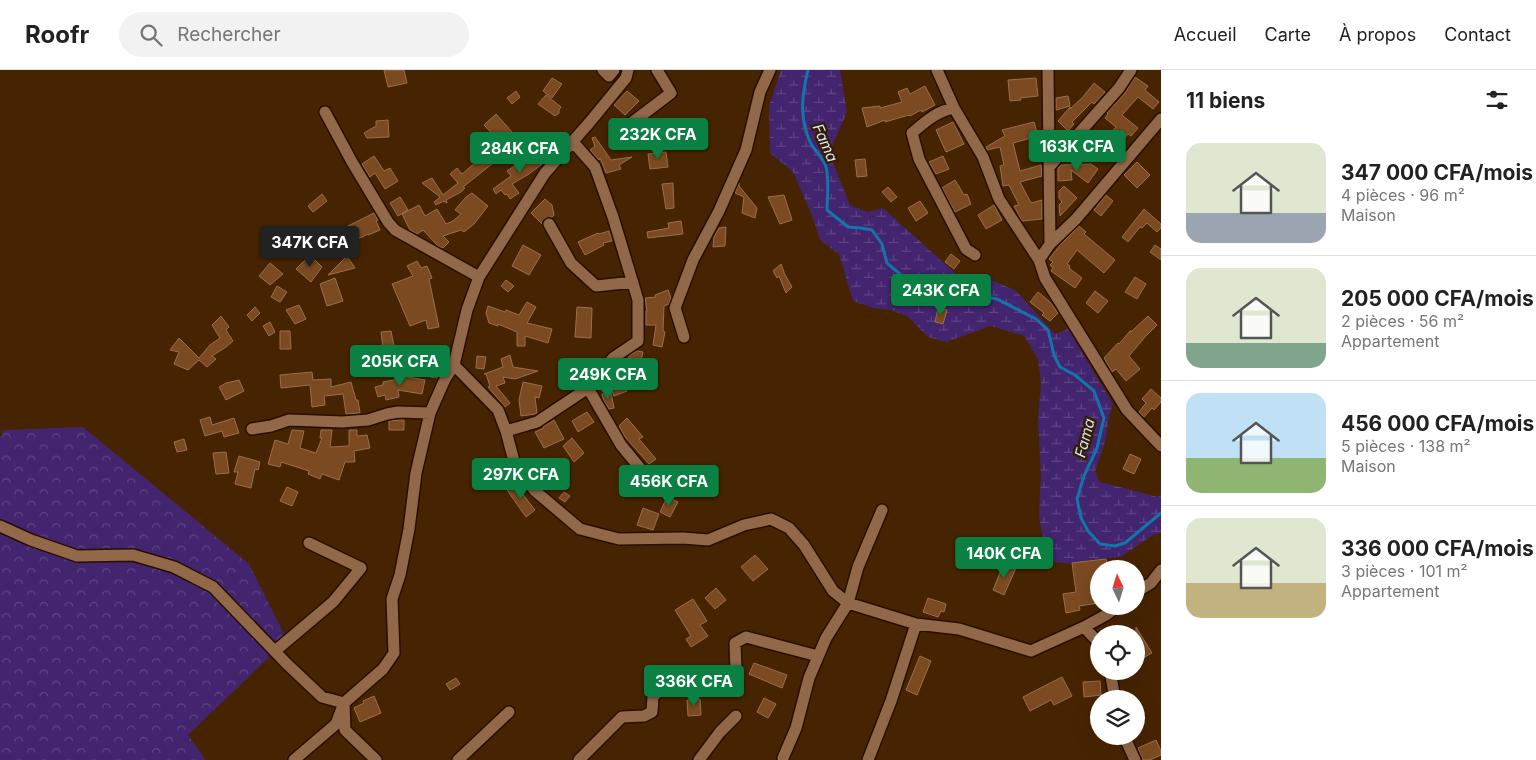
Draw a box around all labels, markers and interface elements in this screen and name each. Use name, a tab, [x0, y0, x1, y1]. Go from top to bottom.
search box	[119, 12, 469, 57]
text: Roofr	[25, 20, 89, 49]
icon: search	[137, 21, 165, 49]
text: Rechercher	[177, 23, 281, 46]
text: Accueil	[1174, 24, 1237, 45]
text: Carte	[1265, 24, 1311, 45]
text: À propos	[1339, 24, 1416, 45]
text: Contact	[1444, 24, 1511, 45]
icon: filters	[1483, 86, 1511, 114]
text: 11 biens	[1186, 88, 1265, 113]
pin: 232K CFA	[606, 118, 710, 160]
water label: Fama	[809, 121, 842, 165]
text: 232K CFA	[619, 124, 697, 144]
pin: 163K CFA	[1025, 129, 1129, 172]
pin: 284K CFA	[468, 132, 572, 174]
text: 163K CFA	[1040, 136, 1114, 156]
text: 284K CFA	[481, 138, 559, 158]
text: 347 000 CFA/mois	[1341, 160, 1533, 185]
icon: home	[1226, 163, 1286, 223]
text: 4 pièces · 96 m²	[1341, 185, 1465, 205]
text: Maison	[1341, 205, 1396, 225]
pin: 347K CFA	[258, 226, 362, 268]
text: 347K CFA	[271, 232, 349, 252]
pin: 243K CFA	[889, 274, 993, 316]
text: 243K CFA	[902, 280, 980, 300]
text: 205 000 CFA/mois	[1341, 286, 1534, 311]
icon: home	[1226, 288, 1286, 348]
text: 2 pièces · 56 m²	[1341, 311, 1464, 331]
text: Appartement	[1341, 331, 1439, 351]
pin: 205K CFA	[348, 344, 452, 387]
text: 205K CFA	[361, 351, 439, 371]
pin: 249K CFA	[556, 358, 660, 400]
text: 249K CFA	[569, 364, 647, 384]
text: 456 000 CFA/mois	[1341, 411, 1534, 436]
icon: home	[1226, 413, 1286, 473]
water label: Fama	[1070, 416, 1099, 460]
text: 5 pièces · 138 m²	[1341, 436, 1471, 456]
text: Maison	[1341, 456, 1396, 476]
pin: 297K CFA	[469, 458, 573, 500]
text: 297K CFA	[483, 464, 559, 484]
pin: 456K CFA	[617, 464, 721, 507]
text: 456K CFA	[630, 471, 708, 491]
pin: 140K CFA	[952, 536, 1056, 579]
text: 336 000 CFA/mois	[1341, 536, 1534, 561]
icon: home	[1226, 538, 1286, 598]
text: 140K CFA	[966, 543, 1042, 563]
north arrow	[1090, 560, 1145, 615]
map controls	[1090, 560, 1145, 745]
text: 3 pièces · 101 m²	[1341, 561, 1468, 581]
text: Appartement	[1341, 581, 1439, 601]
button: locate	[1090, 625, 1145, 680]
pin: 336K CFA	[642, 664, 746, 707]
text: 336K CFA	[655, 671, 733, 691]
button: layers	[1090, 690, 1145, 745]

